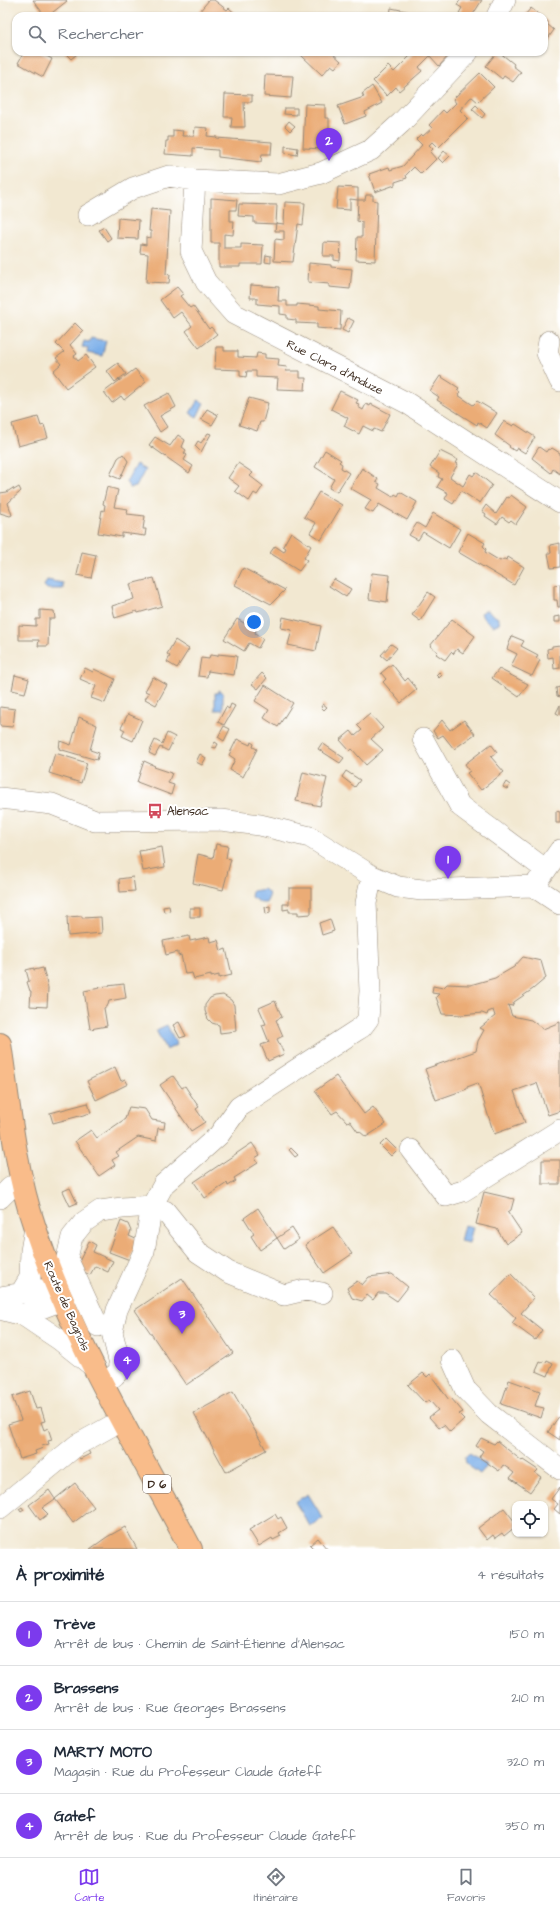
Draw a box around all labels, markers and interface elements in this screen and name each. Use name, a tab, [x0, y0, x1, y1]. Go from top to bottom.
search box	[12, 12, 548, 56]
icon: search	[26, 23, 48, 45]
text: Rechercher	[58, 24, 143, 45]
pin: 2	[316, 128, 342, 161]
street label: Rue Clara d'Anduze	[283, 336, 386, 399]
your location	[244, 612, 264, 632]
bus stop icon: Alensac	[146, 802, 164, 820]
place label: Alensac	[167, 803, 209, 820]
pin: 1	[435, 846, 461, 879]
street label: Route de Bagnols	[38, 1259, 94, 1354]
pin: 3	[169, 1301, 195, 1334]
pin: 4	[114, 1347, 140, 1380]
road number: D 6	[143, 1475, 171, 1493]
map controls	[512, 1501, 548, 1537]
button: locate	[512, 1501, 548, 1537]
text: À proximité	[16, 1563, 105, 1587]
text: 4 résultats	[477, 1566, 544, 1584]
text: Trève	[54, 1614, 96, 1635]
text: 1	[28, 1625, 30, 1643]
text: 150 m	[510, 1625, 544, 1643]
text: Arrêt de bus · Chemin de Saint-Étienne d'Alensac	[54, 1635, 345, 1653]
text: Brassens	[54, 1678, 119, 1699]
text: 2	[25, 1689, 33, 1707]
text: 210 m	[511, 1689, 544, 1707]
text: Arrêt de bus · Rue Georges Brassens	[54, 1699, 286, 1717]
text: MARTY MOTO	[54, 1742, 152, 1763]
text: 3	[26, 1753, 32, 1771]
text: 320 m	[506, 1753, 544, 1771]
text: Magasin · Rue du Professeur Claude Gateff	[54, 1763, 322, 1781]
text: Gatef	[54, 1806, 95, 1827]
text: 4	[25, 1817, 33, 1835]
text: 350 m	[505, 1817, 544, 1835]
text: Arrêt de bus · Rue du Professeur Claude Gateff	[54, 1827, 356, 1845]
tab: Carte	[75, 1866, 104, 1905]
tab: Itinéraire	[253, 1866, 298, 1905]
tab: Favoris	[447, 1866, 485, 1905]

